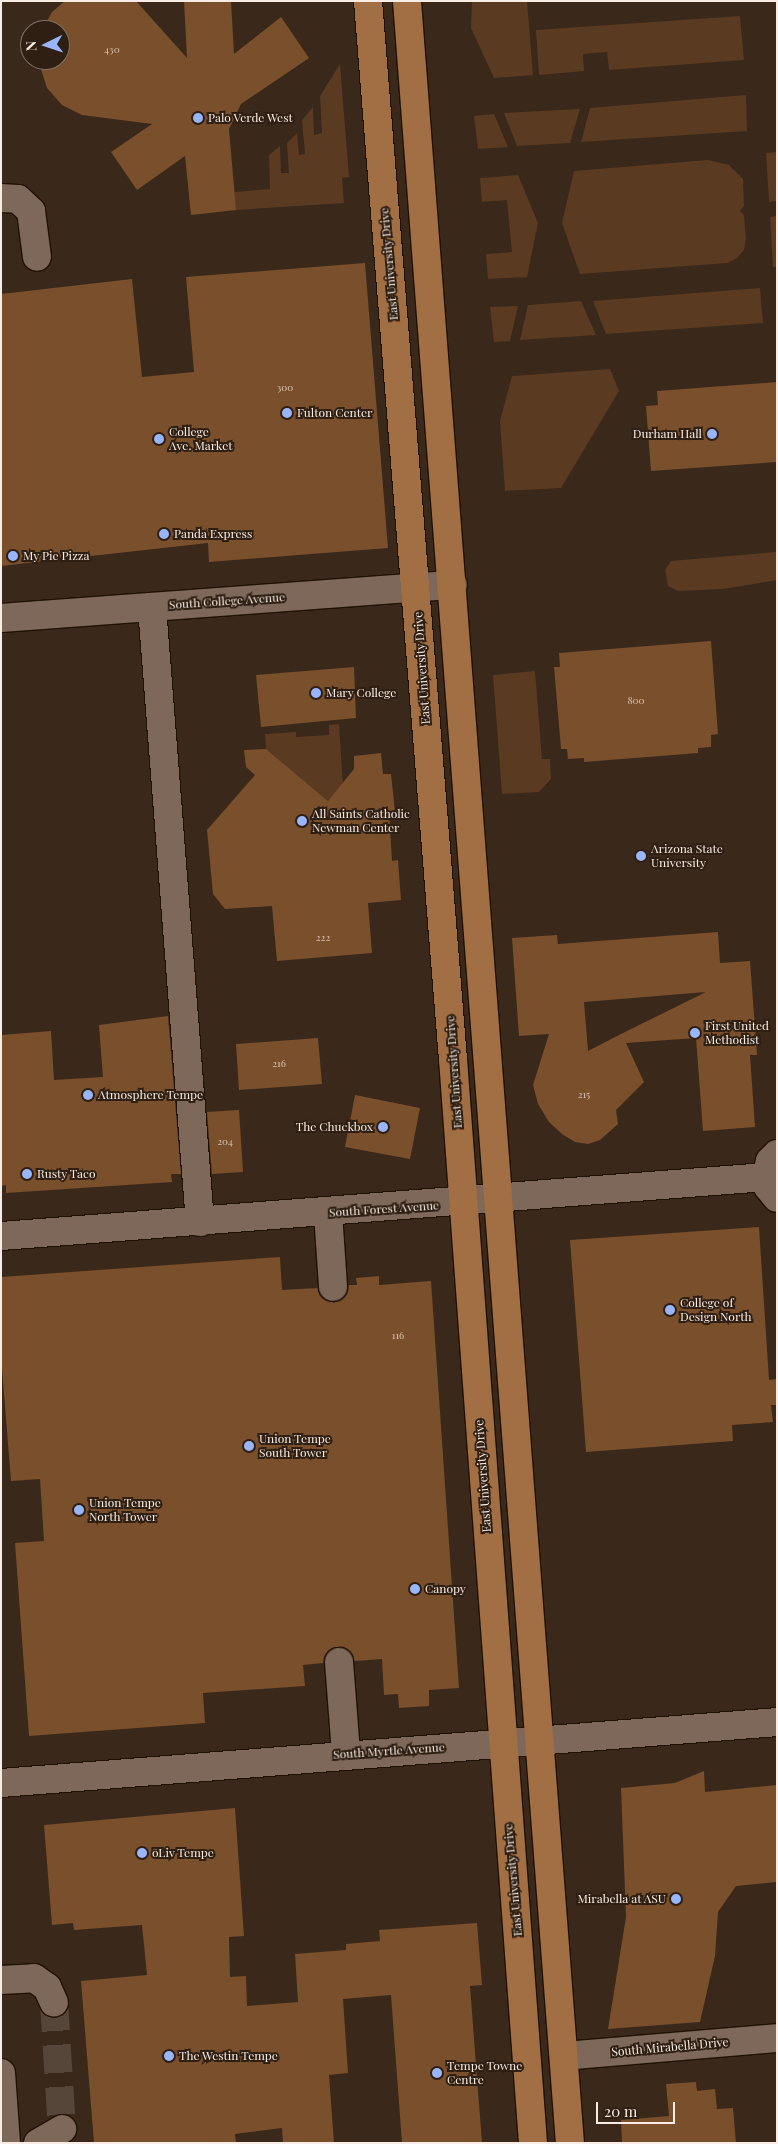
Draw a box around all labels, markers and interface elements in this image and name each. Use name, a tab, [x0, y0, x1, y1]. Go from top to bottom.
north arrow	[20, 20, 70, 70]
text: N	[21, 40, 40, 52]
house number: 430	[104, 44, 120, 56]
place label: Palo Verde West	[208, 111, 294, 125]
marker: Palo Verde West	[192, 112, 204, 124]
street label: East University Drive	[377, 207, 401, 321]
house number: 300	[277, 382, 293, 394]
place label: Fulton Center	[297, 406, 372, 420]
marker: Fulton Center	[281, 407, 293, 419]
place label: College Ave. Market	[169, 425, 232, 453]
place label: Durham Hall	[633, 427, 702, 441]
marker: Durham Hall	[706, 428, 718, 440]
marker: College Ave. Market	[153, 433, 165, 445]
place label: Panda Express	[174, 527, 252, 541]
marker: Panda Express	[158, 528, 170, 540]
place label: My Pie Pizza	[23, 549, 90, 563]
marker: My Pie Pizza	[7, 550, 19, 562]
street label: South College Avenue	[168, 590, 286, 612]
street label: East University Drive	[411, 611, 433, 725]
place label: Mary College	[326, 686, 397, 700]
marker: Mary College	[310, 687, 322, 699]
house number: 800	[627, 695, 645, 707]
place label: All Saints Catholic Newman Center	[312, 807, 410, 835]
marker: All Saints Catholic Newman Center	[296, 815, 308, 827]
place label: Arizona State University	[651, 842, 723, 870]
marker: Arizona State University	[635, 850, 647, 862]
house number: 222	[316, 932, 330, 944]
street label: East University Drive	[443, 1015, 465, 1129]
place label: First United Methodist	[705, 1019, 769, 1047]
marker: First United Methodist	[689, 1027, 701, 1039]
house number: 216	[272, 1058, 286, 1070]
place label: Atmosphere Tempe	[98, 1088, 203, 1102]
marker: Atmosphere Tempe	[82, 1089, 94, 1101]
house number: 215	[578, 1089, 590, 1101]
place label: The Chuckbox	[296, 1120, 373, 1134]
marker: The Chuckbox	[377, 1121, 389, 1133]
house number: 204	[217, 1136, 233, 1148]
place label: Rusty Taco	[37, 1167, 96, 1181]
marker: Rusty Taco	[21, 1168, 33, 1180]
street label: South Forest Avenue	[328, 1198, 440, 1220]
place label: College of Design North	[680, 1296, 752, 1324]
marker: College of Design North	[664, 1304, 676, 1316]
house number: 116	[392, 1330, 404, 1342]
street label: East University Drive	[472, 1419, 494, 1533]
place label: Union Tempe South Tower	[259, 1432, 331, 1460]
marker: Union Tempe South Tower	[243, 1440, 255, 1452]
place label: Union Tempe North Tower	[89, 1496, 161, 1524]
marker: Union Tempe North Tower	[73, 1504, 85, 1516]
place label: Canopy	[425, 1582, 466, 1596]
marker: Canopy	[409, 1583, 421, 1595]
street label: South Myrtle Avenue	[333, 1740, 445, 1762]
street label: East University Drive	[501, 1823, 525, 1937]
place label: ōLiv Tempe	[152, 1846, 214, 1860]
marker: ōLiv Tempe	[136, 1847, 148, 1859]
place label: Mirabella at ASU	[577, 1892, 666, 1906]
marker: Mirabella at ASU	[670, 1893, 682, 1905]
street label: South Mirabella Drive	[611, 2035, 729, 2059]
place label: The Westin Tempe	[179, 2049, 279, 2063]
marker: The Westin Tempe	[163, 2050, 175, 2062]
place label: Tempe Towne Centre	[447, 2059, 523, 2087]
marker: Tempe Towne Centre	[431, 2067, 443, 2079]
scale bar	[598, 2092, 677, 2124]
text: 20 m	[604, 2101, 637, 2121]

